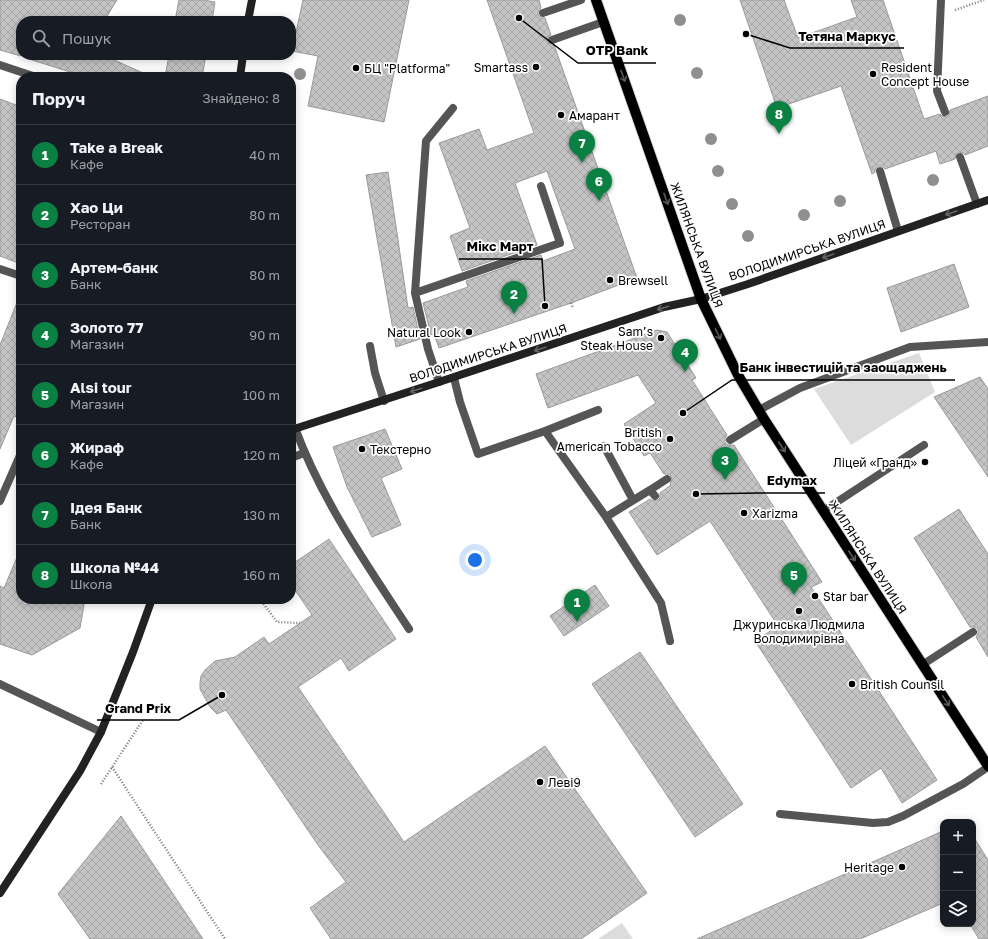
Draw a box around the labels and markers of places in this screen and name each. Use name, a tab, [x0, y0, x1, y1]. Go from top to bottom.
callout: Тетяна Маркус	[790, 23, 904, 48]
callout: OTP Bank	[578, 38, 656, 63]
place label: Smartass	[474, 60, 528, 75]
place label: Resident Concept House	[881, 60, 969, 89]
place label: БЦ "Platforma"	[364, 61, 450, 76]
marker: Smartass	[531, 62, 541, 72]
marker: БЦ "Platforma"	[351, 63, 361, 73]
marker: Resident Concept House	[868, 69, 878, 79]
pin: 8	[766, 101, 792, 134]
place label: Амарант	[569, 108, 620, 123]
marker: Амарант	[556, 110, 566, 120]
pin: 7	[569, 130, 595, 163]
pin: 6	[586, 168, 612, 201]
callout: Мікс Март	[459, 234, 542, 259]
place label: Brewsell	[618, 273, 668, 288]
marker: Brewsell	[605, 275, 615, 285]
pin: 2	[501, 281, 527, 314]
place label: Sam’s Steak House	[580, 324, 653, 353]
place label: Natural Look	[387, 325, 461, 340]
marker: Natural Look	[464, 327, 474, 337]
marker: Sam’s Steak House	[656, 333, 666, 343]
pin: 4	[672, 339, 698, 372]
callout: Банк інвестицій та заощаджень	[732, 355, 955, 380]
place label: British American Tobacco	[557, 425, 662, 454]
marker: British American Tobacco	[665, 434, 675, 444]
place label: Текстерно	[370, 442, 431, 457]
marker: Текстерно	[357, 444, 367, 454]
pin: 3	[712, 447, 738, 480]
place label: Ліцей «Гранд»	[833, 455, 917, 470]
marker: Ліцей «Гранд»	[920, 457, 930, 467]
callout: Edymax	[759, 468, 825, 493]
place label: Xarizma	[752, 506, 798, 521]
marker: Xarizma	[739, 508, 749, 518]
pin: 5	[781, 562, 807, 595]
pin: 1	[564, 589, 590, 622]
place label: Star bar	[823, 589, 869, 604]
marker: Star bar	[810, 591, 820, 601]
marker: Джуринська Людмила Володимирівна	[794, 606, 804, 616]
place label: Джуринська Людмила Володимирівна	[733, 617, 865, 646]
place label: British Counsil	[860, 677, 944, 692]
marker: British Counsil	[847, 679, 857, 689]
callout: Grand Prix	[97, 695, 179, 720]
place label: Леві9	[548, 775, 581, 790]
marker: Леві9	[535, 777, 545, 787]
place label: Heritage	[844, 860, 894, 875]
marker: Heritage	[897, 862, 907, 872]

